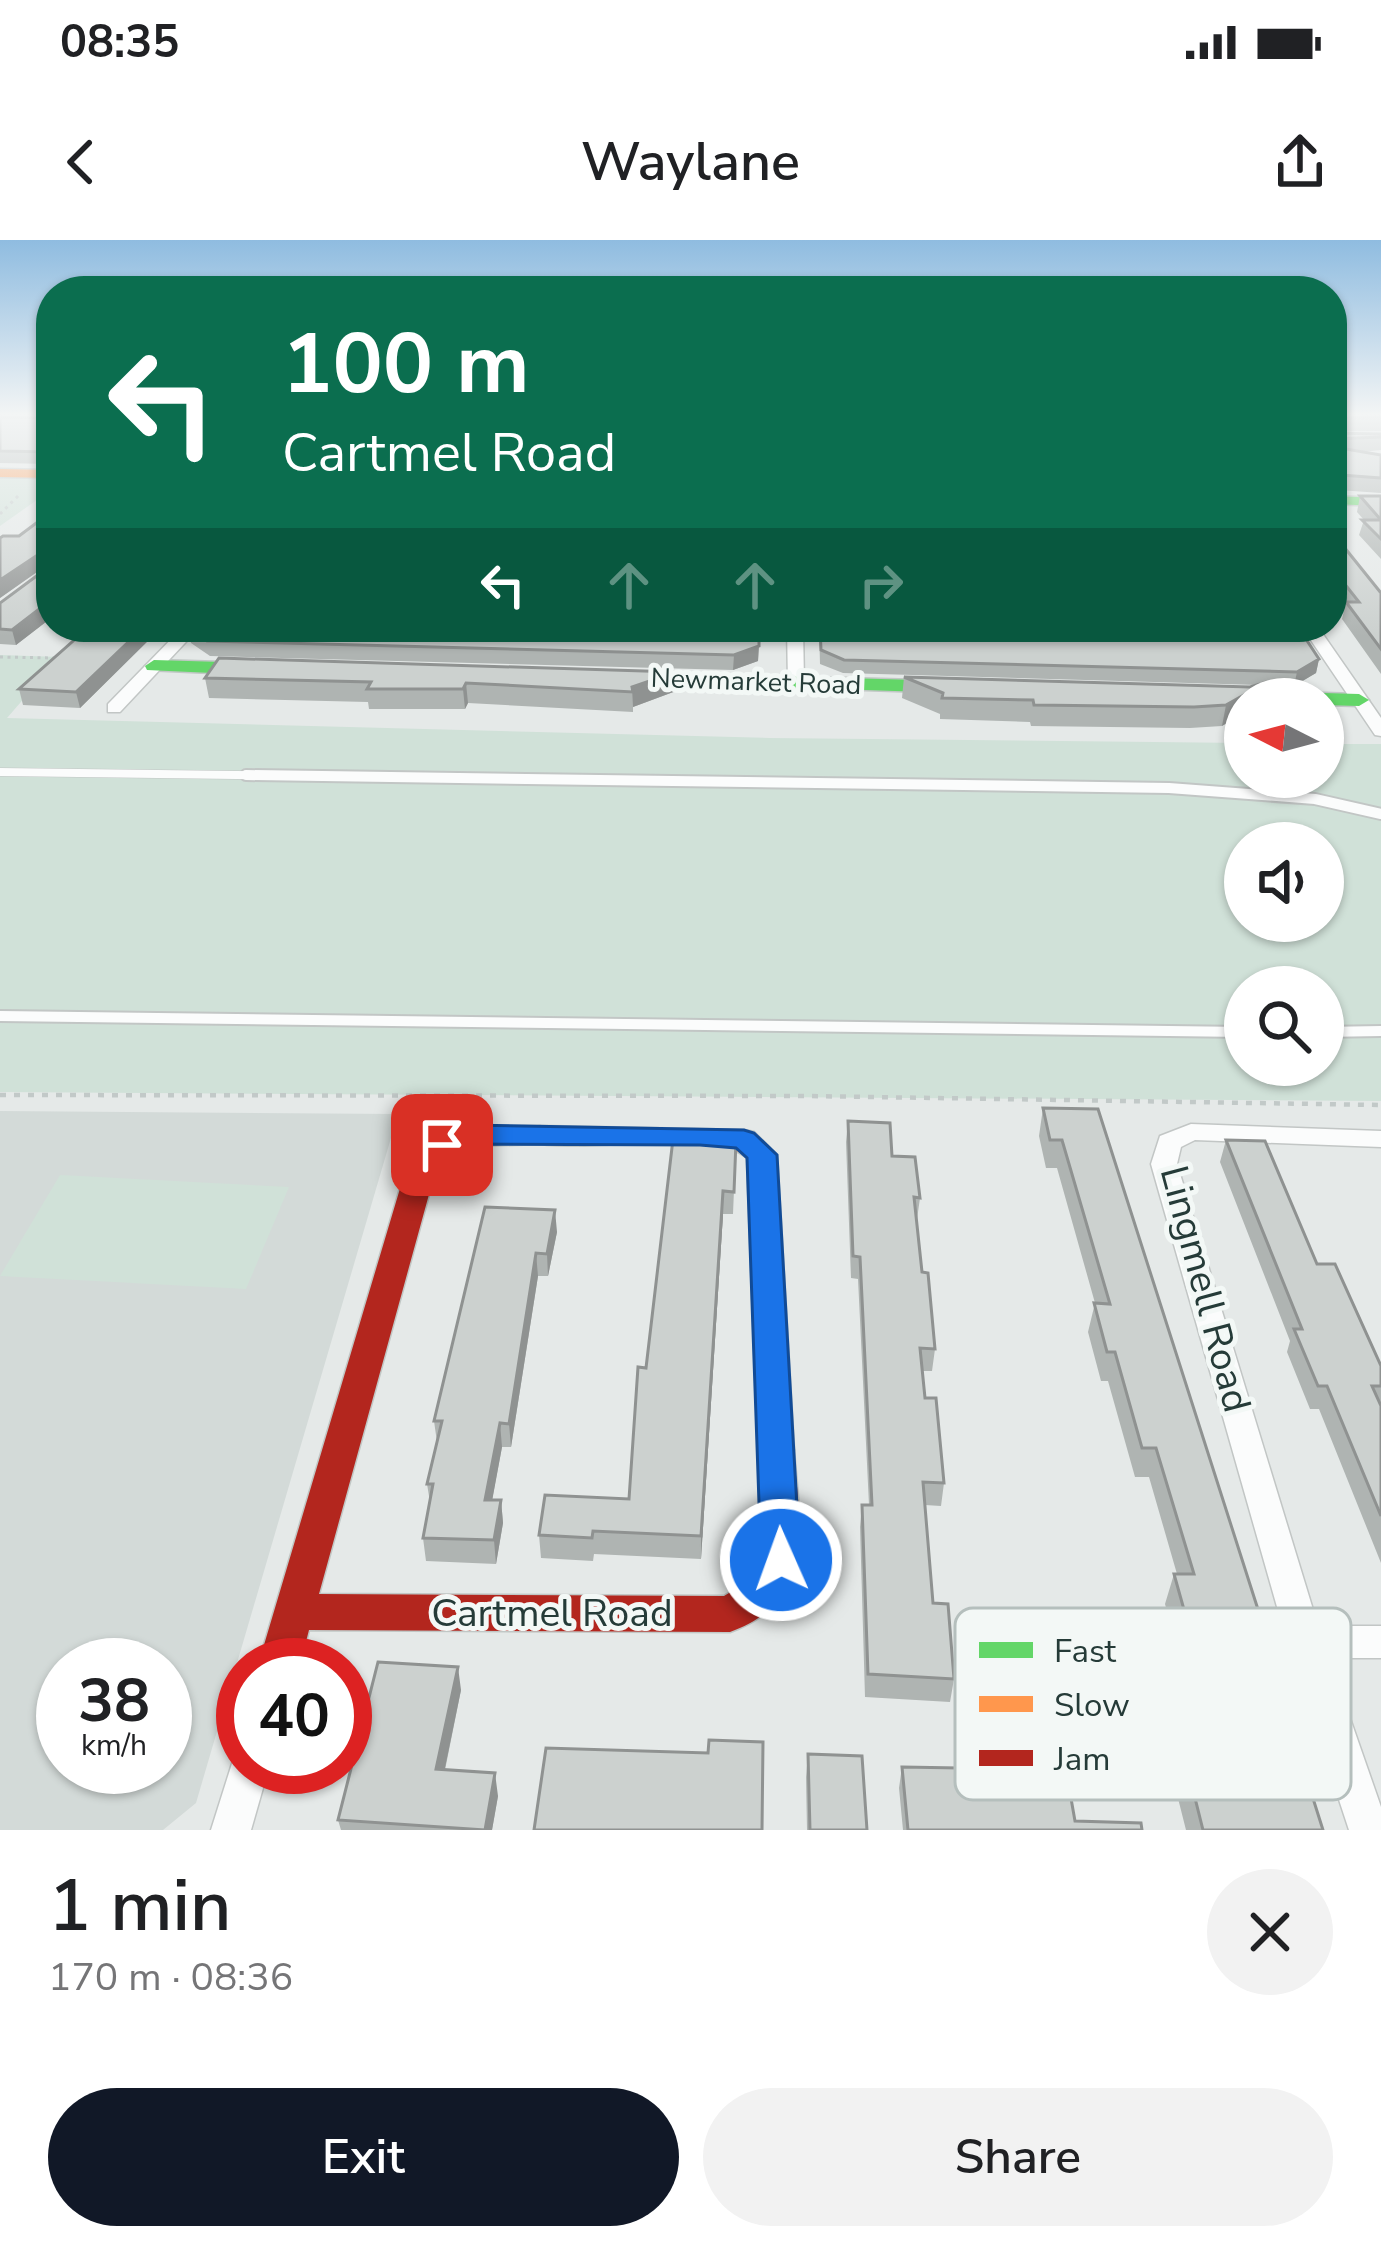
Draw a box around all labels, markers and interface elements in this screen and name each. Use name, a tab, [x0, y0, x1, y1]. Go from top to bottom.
text: 08:35	[60, 12, 179, 73]
text: Waylane	[581, 125, 800, 199]
icon: back	[48, 129, 114, 195]
icon: share	[1267, 129, 1333, 195]
text: 100 m	[282, 307, 530, 422]
icon: left	[84, 324, 240, 480]
text: Cartmel Road	[282, 416, 616, 490]
icon: left	[470, 552, 536, 618]
icon: ahead	[596, 552, 662, 618]
icon: ahead	[722, 552, 788, 618]
icon: right	[848, 552, 914, 618]
street label: Newmarket Road	[650, 660, 862, 704]
north arrow	[1224, 678, 1344, 798]
map controls	[1224, 678, 1344, 1086]
button: sound	[1224, 822, 1344, 942]
button: search	[1224, 966, 1344, 1086]
pin	[391, 1094, 493, 1196]
icon: arrive	[409, 1112, 475, 1178]
street label: Lingmell Road	[1147, 1160, 1263, 1418]
position arrow	[718, 1497, 844, 1623]
street label: Cartmel Road	[431, 1587, 673, 1640]
legend	[955, 1608, 1351, 1800]
text: Fast	[1054, 1629, 1117, 1674]
speed limit sign: 40	[216, 1638, 372, 1794]
text: 38	[78, 1660, 150, 1742]
text: Slow	[1054, 1683, 1130, 1728]
text: km/h	[81, 1725, 147, 1766]
text: Jam	[1053, 1737, 1110, 1782]
text: 1 min	[48, 1857, 231, 1955]
button: close	[1207, 1869, 1333, 1995]
text: 170 m · 08:36	[48, 1951, 293, 2004]
button: Exit	[48, 2088, 679, 2226]
button: Share	[703, 2088, 1333, 2226]

